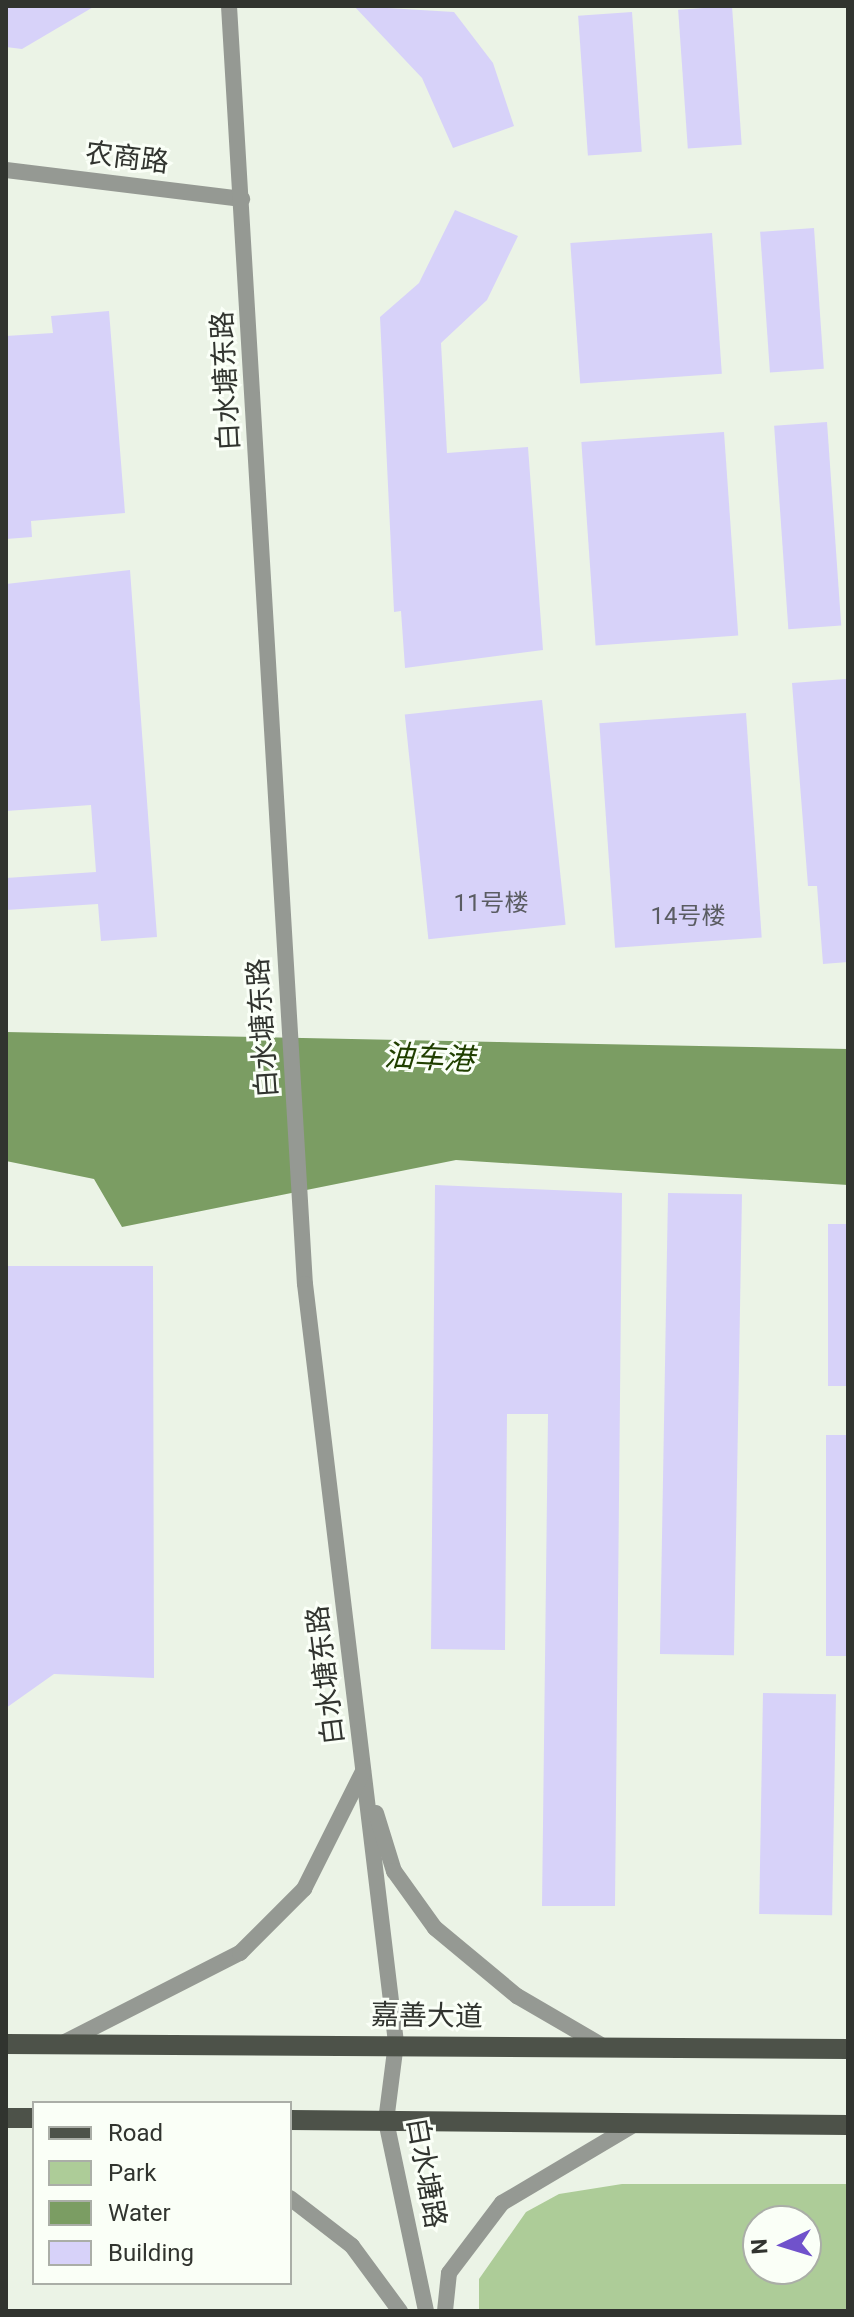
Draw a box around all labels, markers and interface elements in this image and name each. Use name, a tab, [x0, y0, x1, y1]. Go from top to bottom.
street label: 农商路	[83, 136, 171, 180]
street label: 白水塘东路	[206, 310, 246, 452]
house number: 11号楼	[454, 890, 528, 918]
house number: 14号楼	[651, 903, 725, 931]
street label: 白水塘东路	[241, 957, 285, 1099]
water label: 油车港	[383, 1038, 475, 1078]
street label: 白水塘东路	[301, 1603, 351, 1747]
street label: 嘉善大道	[371, 1998, 483, 2034]
legend	[32, 2101, 292, 2285]
street label: 白水塘路	[400, 2115, 452, 2231]
text: Road	[108, 2119, 163, 2147]
text: Park	[108, 2159, 156, 2187]
text: Water	[108, 2199, 171, 2227]
north arrow	[742, 2205, 822, 2285]
text: N	[747, 2238, 773, 2255]
text: Building	[108, 2239, 194, 2267]

